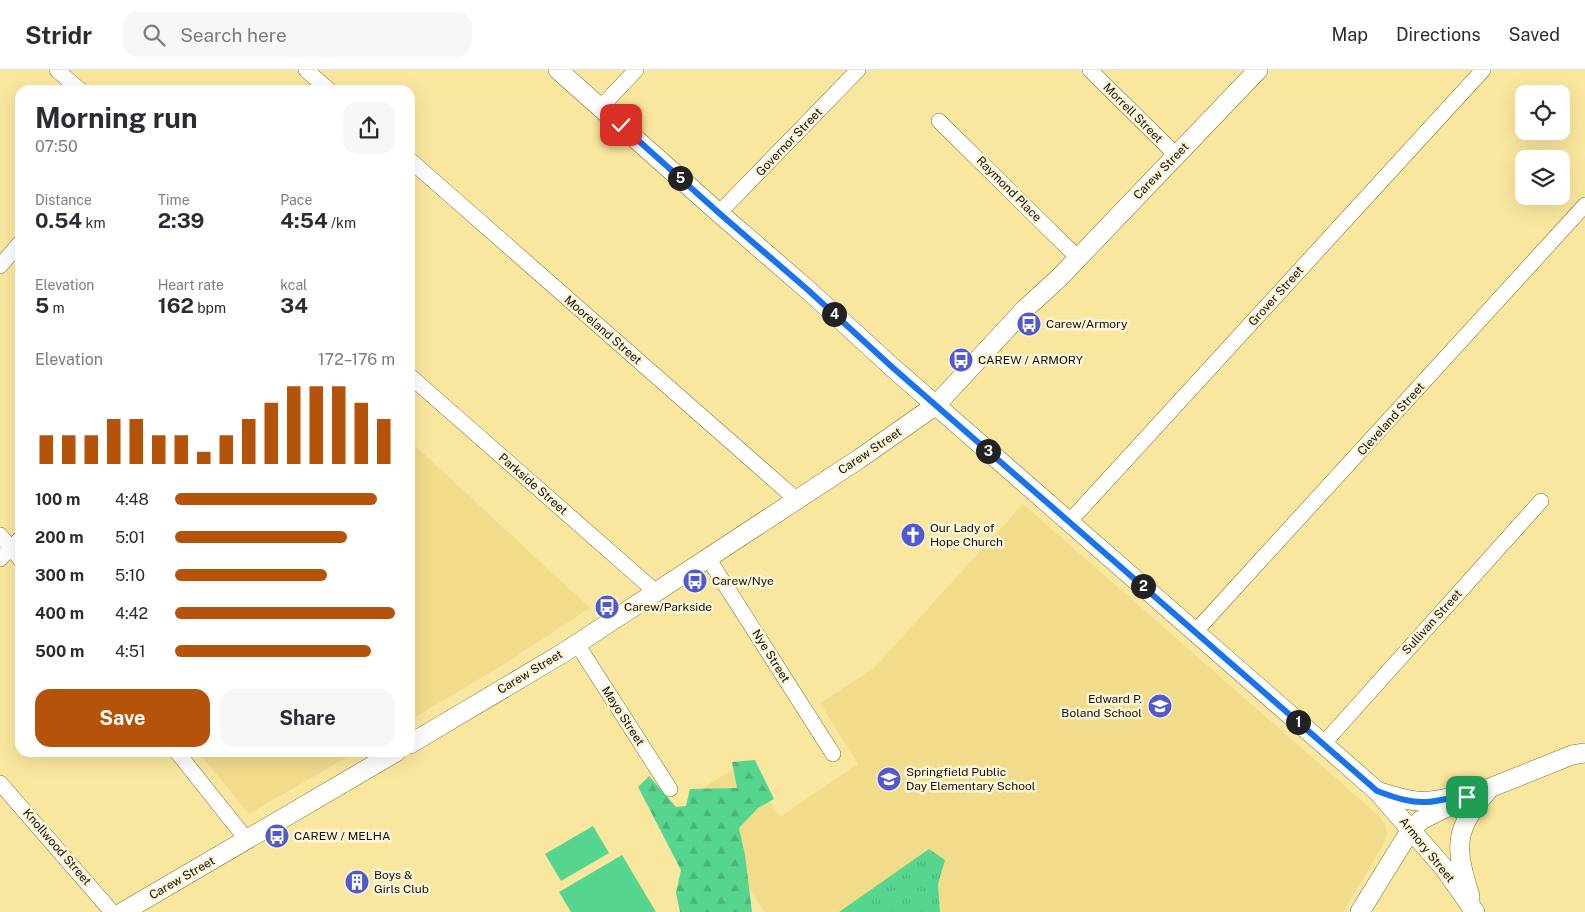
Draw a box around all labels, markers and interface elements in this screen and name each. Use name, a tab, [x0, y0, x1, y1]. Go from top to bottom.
search box	[122, 12, 472, 57]
text: Stridr	[25, 21, 92, 49]
icon: search	[140, 21, 168, 49]
text: Search here	[180, 24, 287, 46]
text: Map	[1331, 24, 1368, 45]
text: Directions	[1396, 24, 1481, 45]
text: Saved	[1509, 24, 1560, 45]
street label: Morrell Street	[1100, 80, 1166, 146]
map controls	[1515, 85, 1570, 205]
button: locate	[1515, 85, 1570, 140]
text: Morning run	[35, 101, 198, 134]
button: share	[343, 102, 395, 154]
pin	[600, 104, 642, 146]
street label: Governor Street	[753, 105, 825, 179]
icon: check	[607, 111, 635, 139]
text: 07:50	[35, 137, 78, 156]
street label: Carew Street	[1130, 139, 1192, 202]
button: layers	[1515, 150, 1570, 205]
street label: Raymond Place	[974, 154, 1045, 225]
pin: 5	[668, 166, 692, 190]
text: 5	[676, 170, 685, 186]
text: Distance	[35, 192, 92, 208]
text: Time	[158, 192, 190, 208]
text: Pace	[280, 192, 312, 208]
text: 0.54	[35, 208, 82, 233]
text: 2:39	[158, 208, 204, 233]
text: 4:54	[280, 208, 328, 233]
text: km	[82, 215, 106, 231]
text: /km	[328, 215, 356, 231]
street label: Grover Street	[1246, 263, 1307, 329]
text: Elevation	[35, 277, 94, 293]
text: Heart rate	[158, 277, 224, 293]
text: kcal	[280, 277, 307, 293]
text: 5	[35, 293, 49, 318]
text: 162	[158, 293, 194, 318]
text: 34	[280, 293, 308, 318]
street label: Mooreland Street	[562, 293, 645, 368]
text: m	[49, 300, 65, 316]
text: bpm	[194, 300, 226, 316]
pin: 4	[822, 302, 846, 326]
text: 4	[830, 306, 839, 322]
bus stop icon: Carew/Armory	[1016, 311, 1042, 337]
place label: Carew/Armory	[1046, 317, 1128, 331]
bus stop icon: CAREW / ARMORY	[948, 347, 974, 373]
text: Elevation	[35, 350, 103, 369]
text: 172–176 m	[318, 350, 395, 369]
place label: CAREW / ARMORY	[978, 353, 1084, 367]
street label: Cleveland Street	[1355, 379, 1428, 458]
street label: Carew Street	[836, 424, 905, 477]
pin: 3	[976, 438, 1000, 464]
text: 3	[984, 443, 993, 459]
street label: Parkside Street	[496, 450, 570, 518]
text: 100 m	[35, 490, 80, 509]
text: 4:48	[115, 490, 149, 509]
place label: Our Lady of Hope Church	[930, 521, 1003, 549]
church icon: Our Lady of Hope Church	[900, 522, 926, 548]
text: 200 m	[35, 528, 84, 547]
text: 5:01	[115, 528, 145, 547]
text: 300 m	[35, 566, 84, 585]
text: 5:10	[115, 566, 145, 585]
bus stop icon: Carew/Nye	[682, 568, 708, 594]
place label: Carew/Nye	[712, 574, 774, 588]
pin: 2	[1130, 574, 1156, 598]
text: 2	[1139, 578, 1148, 594]
street label: Sullivan Street	[1399, 586, 1465, 657]
bus stop icon: Carew/Parkside	[594, 594, 620, 620]
place label: Carew/Parkside	[624, 600, 712, 614]
text: 400 m	[35, 604, 84, 623]
text: 4:42	[115, 604, 148, 623]
street label: Nye Street	[749, 627, 793, 685]
text: 500 m	[35, 642, 84, 661]
text: 4:51	[115, 642, 145, 661]
street label: Carew Street	[495, 647, 565, 697]
street label: Mayo Street	[599, 684, 648, 749]
button: Save	[35, 689, 210, 747]
button: Share	[220, 689, 395, 747]
place label: Edward P. Boland School	[1061, 692, 1142, 720]
school or university icon: Edward P. Boland School	[1147, 693, 1173, 719]
pin: 1	[1286, 710, 1310, 734]
text: 1	[1296, 714, 1302, 730]
place label: Springfield Public Day Elementary School	[906, 765, 1036, 793]
school or university icon: Springfield Public Day Elementary School	[876, 766, 902, 792]
pin	[1446, 776, 1488, 818]
icon: arrive	[1453, 783, 1481, 811]
street label: Knollwood Street	[20, 806, 94, 888]
street label: Armory Street	[1397, 815, 1458, 886]
bus stop icon: CAREW / MELHA	[264, 823, 290, 849]
place label: CAREW / MELHA	[294, 829, 391, 843]
street label: Carew Street	[147, 853, 218, 902]
place label: Boys & Girls Club	[374, 868, 429, 896]
building icon: Boys & Girls Club	[344, 869, 370, 895]

